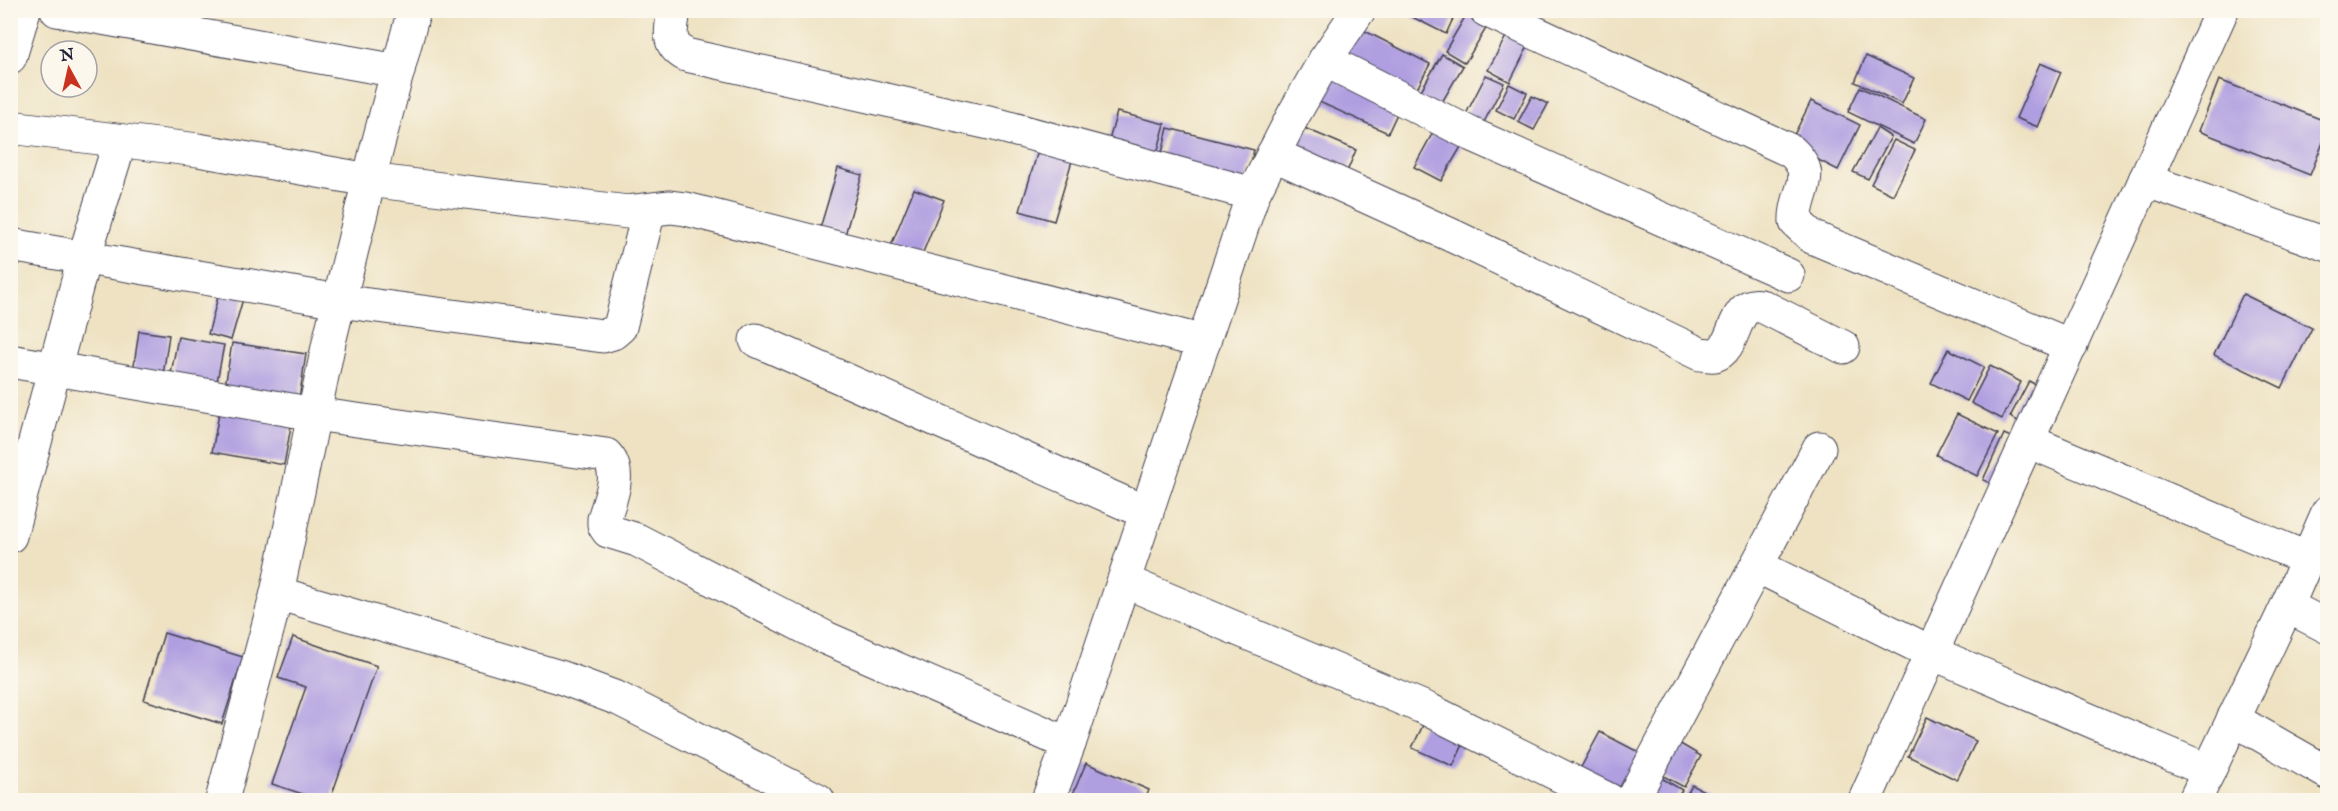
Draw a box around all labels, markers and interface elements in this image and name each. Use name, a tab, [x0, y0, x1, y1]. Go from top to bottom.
north arrow	[39, 39, 99, 99]
text: N	[58, 45, 76, 67]

